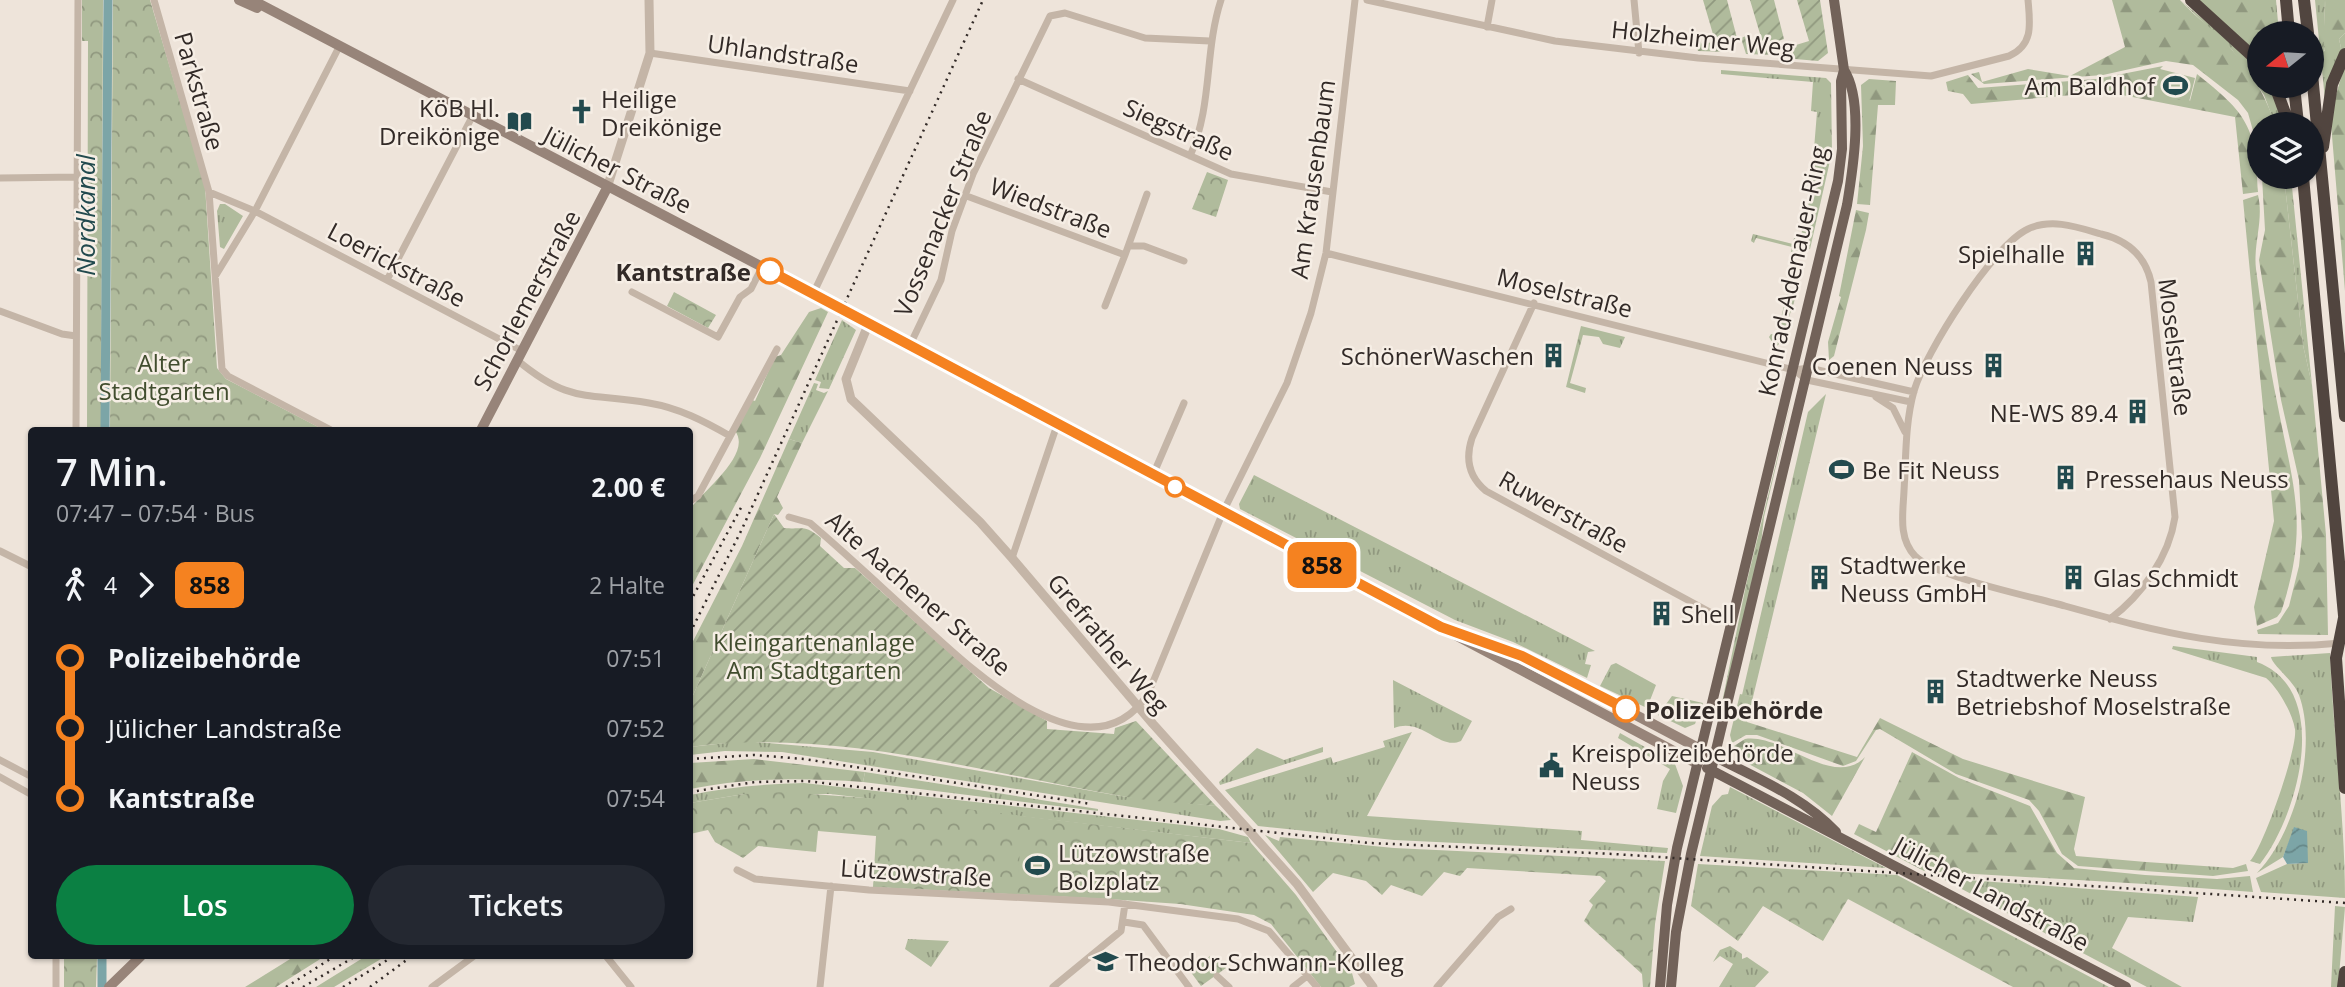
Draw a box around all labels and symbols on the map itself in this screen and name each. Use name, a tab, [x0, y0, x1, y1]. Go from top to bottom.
street label: Holzheimer Weg	[1610, 12, 1796, 64]
north arrow	[2247, 21, 2324, 98]
street label: Uhlandstraße	[705, 26, 861, 80]
street label: Parkstraße	[167, 28, 233, 154]
place label: Am Baldhof	[2025, 69, 2157, 102]
sports icon: Am Baldhof	[2161, 71, 2189, 99]
street label: Am Krausenbaum	[1282, 77, 1342, 281]
place label: Heilige Dreikönige	[601, 82, 722, 143]
street label: Siegstraße	[1119, 90, 1239, 168]
place label: KöB Hl. Dreikönige	[379, 91, 500, 152]
church icon: Heilige Dreikönige	[567, 98, 595, 126]
street label: Vossenacker Straße	[885, 105, 999, 321]
library icon: KöB Hl. Dreikönige	[506, 107, 534, 135]
street label: Jülicher Straße	[536, 117, 698, 221]
street label: Konrad-Adenauer-Ring	[1749, 143, 1835, 399]
water label: Nordkanal	[67, 153, 103, 276]
street label: Wiedstraße	[985, 169, 1117, 245]
street label: Schorlemerstraße	[464, 204, 588, 396]
street label: Loerickstraße	[322, 214, 472, 314]
place label: Spielhalle	[1958, 237, 2065, 270]
building icon: Spielhalle	[2071, 239, 2099, 267]
place label: Kantstraße	[615, 255, 751, 288]
marker: Kantstraße	[757, 258, 783, 284]
street label: Moselstraße	[1494, 259, 1636, 325]
street label: Moselstraße	[2151, 276, 2201, 418]
place label: SchönerWaschen	[1341, 339, 1534, 372]
building icon: SchönerWaschen	[1540, 341, 1568, 369]
park label: Alter Stadtgarten	[98, 346, 230, 407]
place label: Coenen Neuss	[1812, 349, 1973, 382]
building icon: Coenen Neuss	[1979, 351, 2007, 379]
place label: NE-WS 89.4	[1990, 396, 2118, 429]
building icon: NE-WS 89.4	[2124, 398, 2152, 426]
place label: Be Fit Neuss	[1862, 453, 2000, 486]
sports icon: Be Fit Neuss	[1828, 455, 1856, 483]
street label: Ruwerstraße	[1493, 462, 1635, 560]
place label: Pressehaus Neuss	[2085, 462, 2289, 495]
building icon: Pressehaus Neuss	[2051, 464, 2079, 492]
unlabelled marker	[1165, 477, 1185, 497]
street label: Alte Aachener Straße	[819, 503, 1019, 683]
line badge: 858	[1282, 542, 1362, 588]
place label: Stadtwerke Neuss GmbH	[1840, 548, 1987, 609]
place label: Glas Schmidt	[2093, 561, 2238, 594]
building icon: Glas Schmidt	[2059, 563, 2087, 591]
building icon: Stadtwerke Neuss GmbH	[1806, 564, 1834, 592]
street label: Grefrather Weg	[1041, 566, 1177, 720]
place label: Shell	[1681, 597, 1734, 630]
building icon: Shell	[1647, 599, 1675, 627]
park label: Kleingartenanlage Am Stadtgarten	[713, 625, 915, 686]
place label: Stadtwerke Neuss Betriebshof Moselstraße	[1956, 661, 2231, 722]
building icon: Stadtwerke Neuss Betriebshof Moselstraße	[1922, 677, 1950, 705]
place label: Polizeibehörde	[1645, 693, 1823, 726]
marker: Polizeibehörde	[1613, 696, 1639, 722]
place label: Kreispolizeibehörde Neuss	[1571, 736, 1794, 797]
public building icon: Kreispolizeibehörde Neuss	[1537, 752, 1565, 780]
street label: Jülicher Landstraße	[1887, 827, 2095, 958]
place label: Lützowstraße Bolzplatz	[1058, 836, 1210, 897]
street label: Lützowstraße	[839, 850, 993, 894]
sports icon: Lützowstraße Bolzplatz	[1024, 852, 1052, 880]
place label: Theodor-Schwann-Kolleg	[1125, 945, 1404, 978]
school or university icon: Theodor-Schwann-Kolleg	[1091, 947, 1119, 975]

